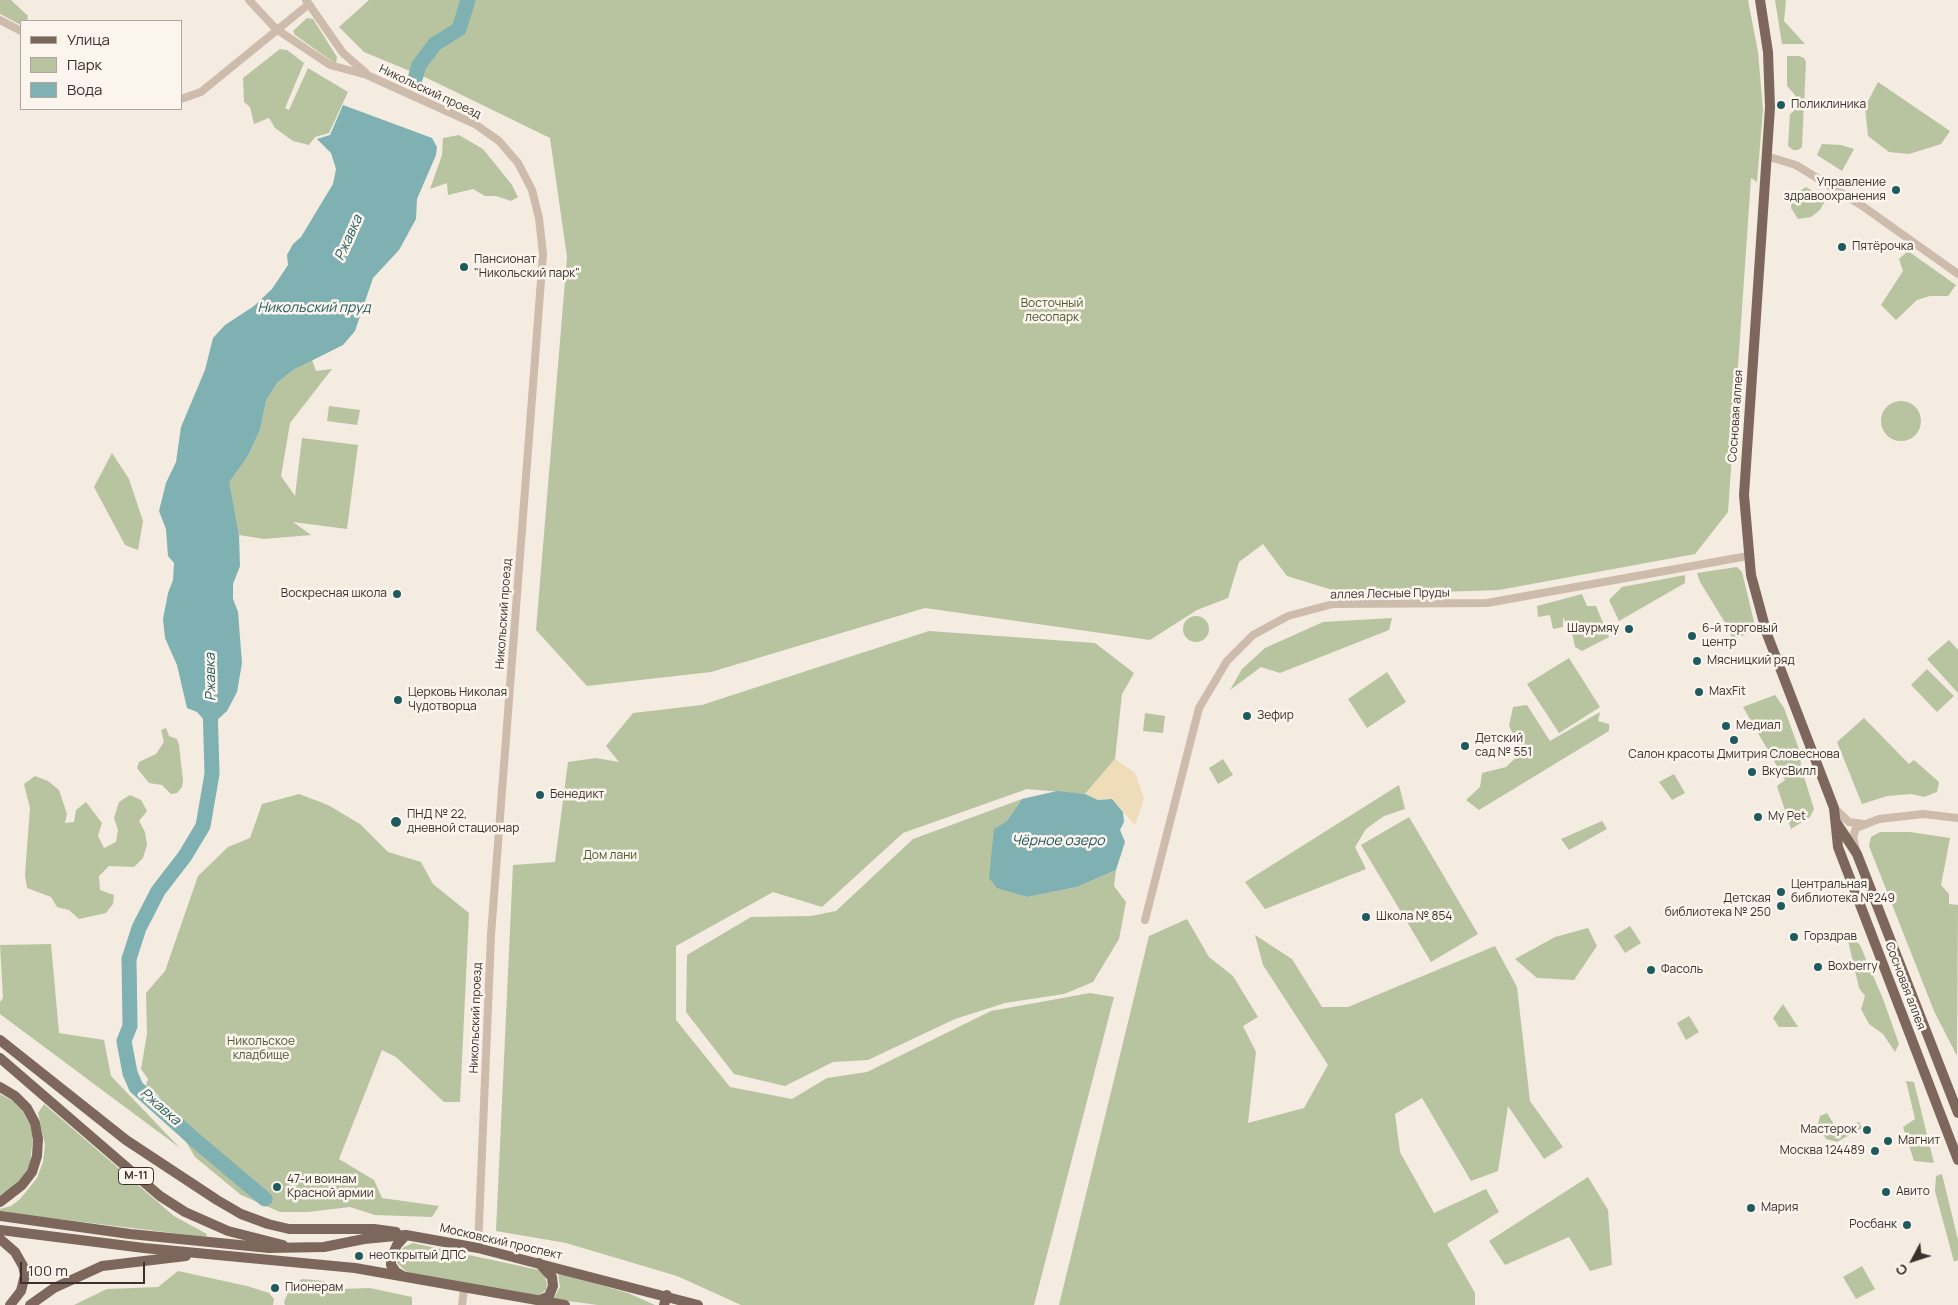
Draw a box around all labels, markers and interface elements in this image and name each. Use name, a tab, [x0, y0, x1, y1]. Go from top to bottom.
legend	[20, 20, 182, 110]
text: Улица	[67, 29, 110, 50]
text: Парк	[67, 54, 102, 75]
street label: Никольский проезд	[377, 62, 483, 122]
text: Вода	[67, 79, 102, 100]
place label: Поликлиника	[1791, 98, 1866, 112]
marker: Поликлиника	[1775, 99, 1787, 111]
place label: Управление здравоохранения	[1784, 176, 1886, 204]
marker: Управление здравоохранения	[1890, 184, 1902, 196]
water label: Ржавка	[332, 213, 366, 263]
place label: Пятёрочка	[1852, 240, 1913, 254]
marker: Пятёрочка	[1836, 241, 1848, 253]
place label: Пансионат "Никольский парк"	[474, 253, 580, 281]
marker: Пансионат "Никольский парк"	[458, 261, 470, 273]
park label: Восточный лесопарк	[1021, 297, 1083, 325]
water label: Никольский пруд	[257, 300, 371, 316]
street label: Сосновая аллея	[1726, 369, 1746, 463]
street label: Никольский проезд	[493, 558, 515, 670]
street label: аллея Лесные Пруды	[1330, 586, 1450, 602]
place label: Воскресная школа	[281, 587, 387, 601]
marker: Воскресная школа	[391, 588, 403, 600]
place label: Шаурмяу	[1567, 622, 1619, 636]
place label: 6-й торговый центр	[1702, 622, 1778, 650]
marker: Шаурмяу	[1623, 623, 1635, 635]
marker: 6-й торговый центр	[1686, 630, 1698, 642]
water label: Ржавка	[202, 653, 220, 701]
place label: Мясницкий ряд	[1707, 654, 1795, 668]
marker: Мясницкий ряд	[1691, 655, 1703, 667]
place label: MaxFit	[1709, 685, 1746, 699]
place label: Церковь Николая Чудотворца	[408, 686, 507, 714]
marker: MaxFit	[1693, 686, 1705, 698]
marker: Церковь Николая Чудотворца	[392, 694, 404, 706]
place label: Зефир	[1257, 709, 1294, 723]
marker: Зефир	[1241, 710, 1253, 722]
place label: Медиал	[1736, 719, 1781, 733]
marker: Медиал	[1720, 720, 1732, 732]
place label: Детский сад № 551	[1475, 732, 1532, 760]
marker: Салон красоты Дмитрия Словеснова	[1728, 734, 1740, 746]
marker: Детский сад № 551	[1459, 740, 1471, 752]
place label: Салон красоты Дмитрия Словеснова	[1628, 748, 1840, 762]
place label: ВкусВилл	[1762, 765, 1816, 779]
marker: ВкусВилл	[1746, 766, 1758, 778]
place label: Бенедикт	[550, 788, 604, 802]
marker: Бенедикт	[534, 789, 546, 801]
place label: ПНД № 22, дневной стационар	[407, 808, 519, 836]
place label: My Pet	[1768, 810, 1806, 824]
marker: My Pet	[1752, 811, 1764, 823]
marker: ПНД № 22, дневной стационар	[389, 815, 403, 829]
water label: Чёрное озеро	[1011, 833, 1105, 849]
park label: Дом лани	[583, 849, 637, 863]
place label: Центральная библиотека №249	[1791, 878, 1895, 906]
marker: Центральная библиотека №249	[1775, 886, 1787, 898]
place label: Детская библиотека № 250	[1665, 892, 1771, 920]
marker: Детская библиотека № 250	[1775, 900, 1787, 912]
place label: Школа № 854	[1376, 910, 1452, 924]
marker: Школа № 854	[1360, 911, 1372, 923]
place label: Горздрав	[1804, 930, 1857, 944]
marker: Горздрав	[1788, 931, 1800, 943]
street label: Сосновая аллея	[1882, 940, 1928, 1032]
place label: Boxberry	[1828, 960, 1878, 974]
marker: Boxberry	[1812, 961, 1824, 973]
street label: Никольский проезд	[467, 962, 485, 1074]
place label: Фасоль	[1661, 963, 1703, 977]
marker: Фасоль	[1645, 964, 1657, 976]
park label: Никольское кладбище	[227, 1035, 295, 1063]
water label: Ржавка	[136, 1085, 184, 1129]
place label: Мастерок	[1801, 1123, 1857, 1137]
marker: Мастерок	[1861, 1124, 1873, 1136]
place label: Магнит	[1898, 1134, 1940, 1148]
marker: Магнит	[1882, 1135, 1894, 1147]
place label: Москва 124489	[1780, 1144, 1865, 1158]
marker: Москва 124489	[1869, 1145, 1881, 1157]
road number: М-11	[118, 1168, 154, 1184]
place label: 47-и воинам Красной армии	[287, 1173, 374, 1201]
marker: 47-и воинам Красной армии	[271, 1181, 283, 1193]
place label: Авито	[1896, 1185, 1930, 1199]
marker: Авито	[1880, 1186, 1892, 1198]
place label: Мария	[1761, 1201, 1798, 1215]
marker: Мария	[1745, 1202, 1757, 1214]
place label: Росбанк	[1849, 1218, 1897, 1232]
marker: Росбанк	[1901, 1219, 1913, 1231]
street label: Московский проспект	[438, 1221, 564, 1263]
north arrow	[1888, 1235, 1938, 1285]
place label: неоткрытый ДПС	[369, 1249, 466, 1263]
marker: неоткрытый ДПС	[353, 1250, 365, 1262]
scale bar	[22, 1252, 148, 1284]
text: 100 m	[28, 1260, 68, 1281]
text: С	[1891, 1260, 1912, 1280]
place label: Пионерам	[285, 1281, 343, 1295]
marker: Пионерам	[269, 1282, 281, 1294]

